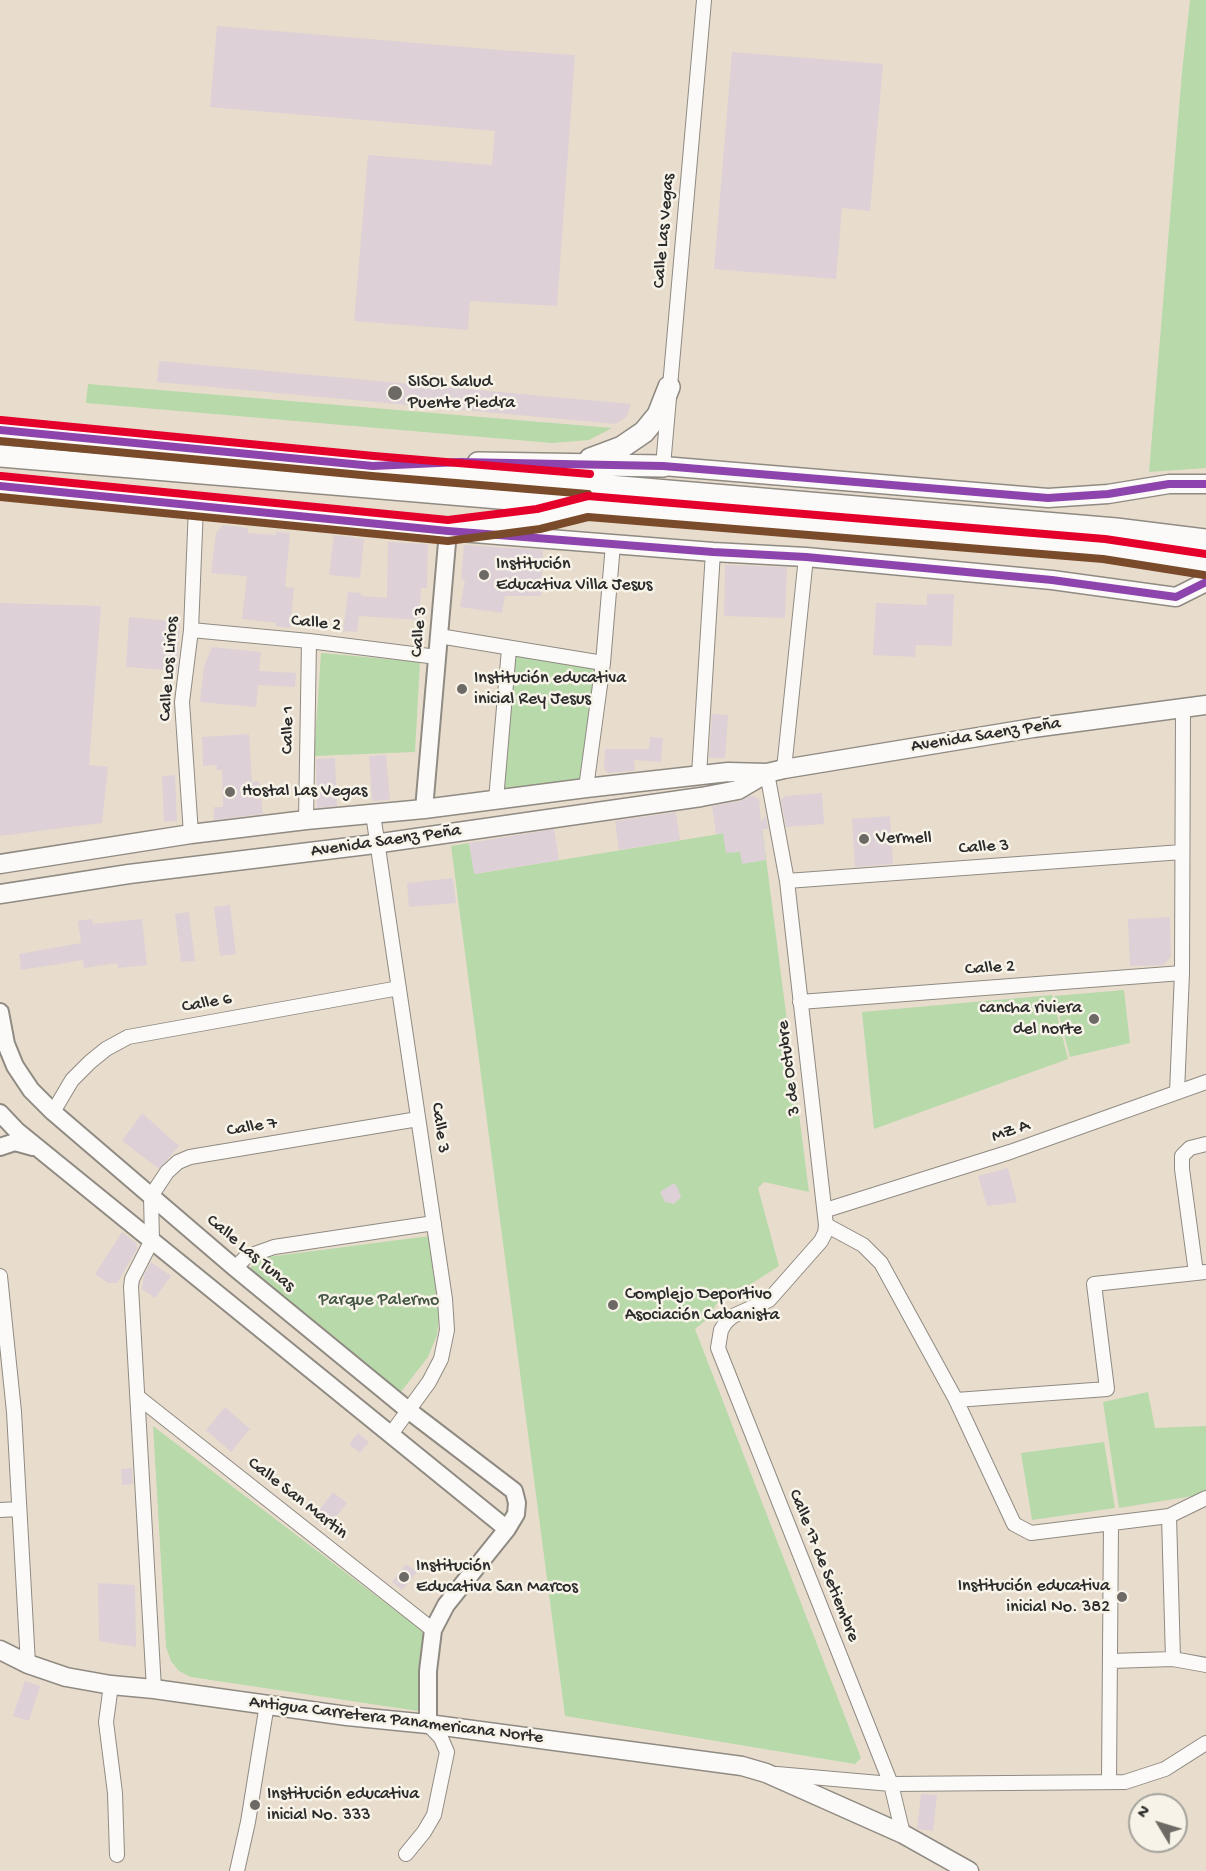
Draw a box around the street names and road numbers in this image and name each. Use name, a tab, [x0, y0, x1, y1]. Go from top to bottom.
street label: Calle Las Vegas	[649, 173, 681, 289]
street label: Calle 3	[407, 606, 433, 658]
street label: Calle 2	[290, 611, 342, 637]
street label: Calle Los Lirios	[156, 616, 184, 722]
street label: Calle 1	[278, 706, 300, 754]
street label: Avenida Saenz Peña	[910, 714, 1062, 758]
street label: Avenida Saenz Peña	[310, 821, 462, 863]
street label: Calle 3	[958, 835, 1010, 861]
street label: Calle 2	[964, 956, 1016, 982]
street label: Calle 6	[180, 989, 234, 1019]
street label: 3 de Octubre	[773, 1019, 807, 1117]
street label: Calle 3	[425, 1101, 453, 1155]
street label: Calle 7	[225, 1113, 279, 1143]
street label: MZ A	[989, 1115, 1033, 1149]
street label: Calle Las Tunas	[201, 1211, 299, 1297]
street label: Calle San Martin	[243, 1453, 351, 1545]
street label: Calle 17 de Setiembre	[783, 1487, 863, 1645]
street label: Antigua Carretera Panamericana Norte	[248, 1692, 544, 1750]

